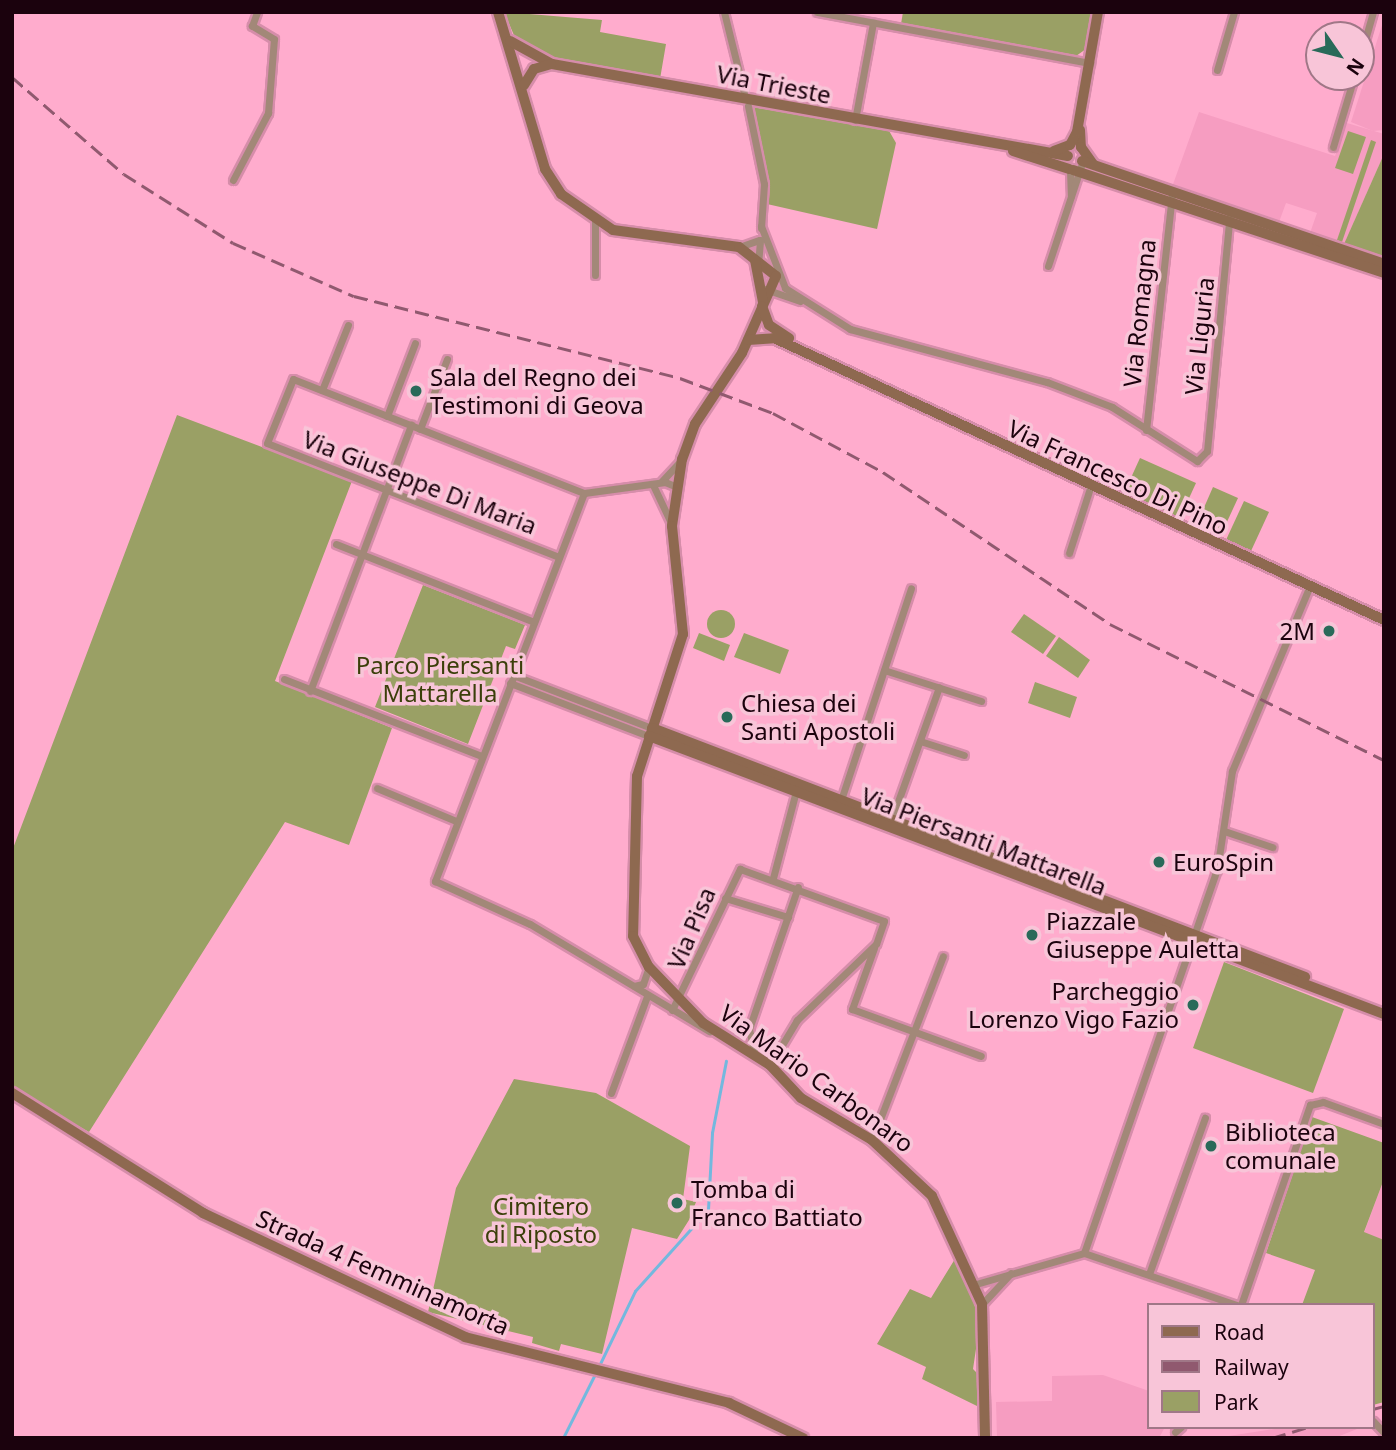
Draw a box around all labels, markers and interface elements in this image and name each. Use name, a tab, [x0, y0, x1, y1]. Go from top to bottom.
north arrow	[1305, 21, 1375, 91]
text: N	[1340, 53, 1371, 81]
street label: Via Trieste	[714, 59, 834, 109]
street label: Via Romagna	[1117, 238, 1161, 388]
street label: Via Liguria	[1179, 276, 1219, 396]
place label: Sala del Regno dei Testimoni di Geova	[430, 363, 644, 419]
marker: Sala del Regno dei Testimoni di Geova	[408, 383, 424, 399]
street label: Via Francesco Di Pino	[1003, 413, 1233, 541]
street label: Via Giuseppe Di Maria	[299, 424, 541, 540]
place label: 2M	[1280, 617, 1315, 645]
marker: 2M	[1321, 623, 1337, 639]
park label: Parco Piersanti Mattarella	[356, 651, 524, 707]
place label: Chiesa dei Santi Apostoli	[741, 689, 895, 745]
marker: Chiesa dei Santi Apostoli	[719, 709, 735, 725]
street label: Via Piersanti Mattarella	[857, 781, 1111, 901]
place label: EuroSpin	[1173, 848, 1274, 876]
marker: EuroSpin	[1151, 854, 1167, 870]
street label: Via Pisa	[661, 883, 721, 973]
place label: Piazzale Giuseppe Auletta	[1046, 907, 1240, 963]
marker: Piazzale Giuseppe Auletta	[1024, 927, 1040, 943]
place label: Parcheggio Lorenzo Vigo Fazio	[968, 977, 1179, 1033]
marker: Parcheggio Lorenzo Vigo Fazio	[1185, 997, 1201, 1013]
street label: Via Mario Carbonaro	[715, 998, 919, 1158]
place label: Biblioteca comunale	[1225, 1118, 1336, 1174]
marker: Biblioteca comunale	[1203, 1138, 1219, 1154]
place label: Tomba di Franco Battiato	[691, 1175, 863, 1231]
park label: Cimitero di Riposto	[485, 1192, 597, 1248]
marker: Tomba di Franco Battiato	[669, 1195, 685, 1211]
street label: Strada 4 Femminamorta	[252, 1203, 514, 1341]
legend	[1148, 1303, 1375, 1429]
text: Road	[1214, 1318, 1264, 1346]
text: Railway	[1214, 1353, 1289, 1381]
text: Park	[1214, 1388, 1258, 1416]

